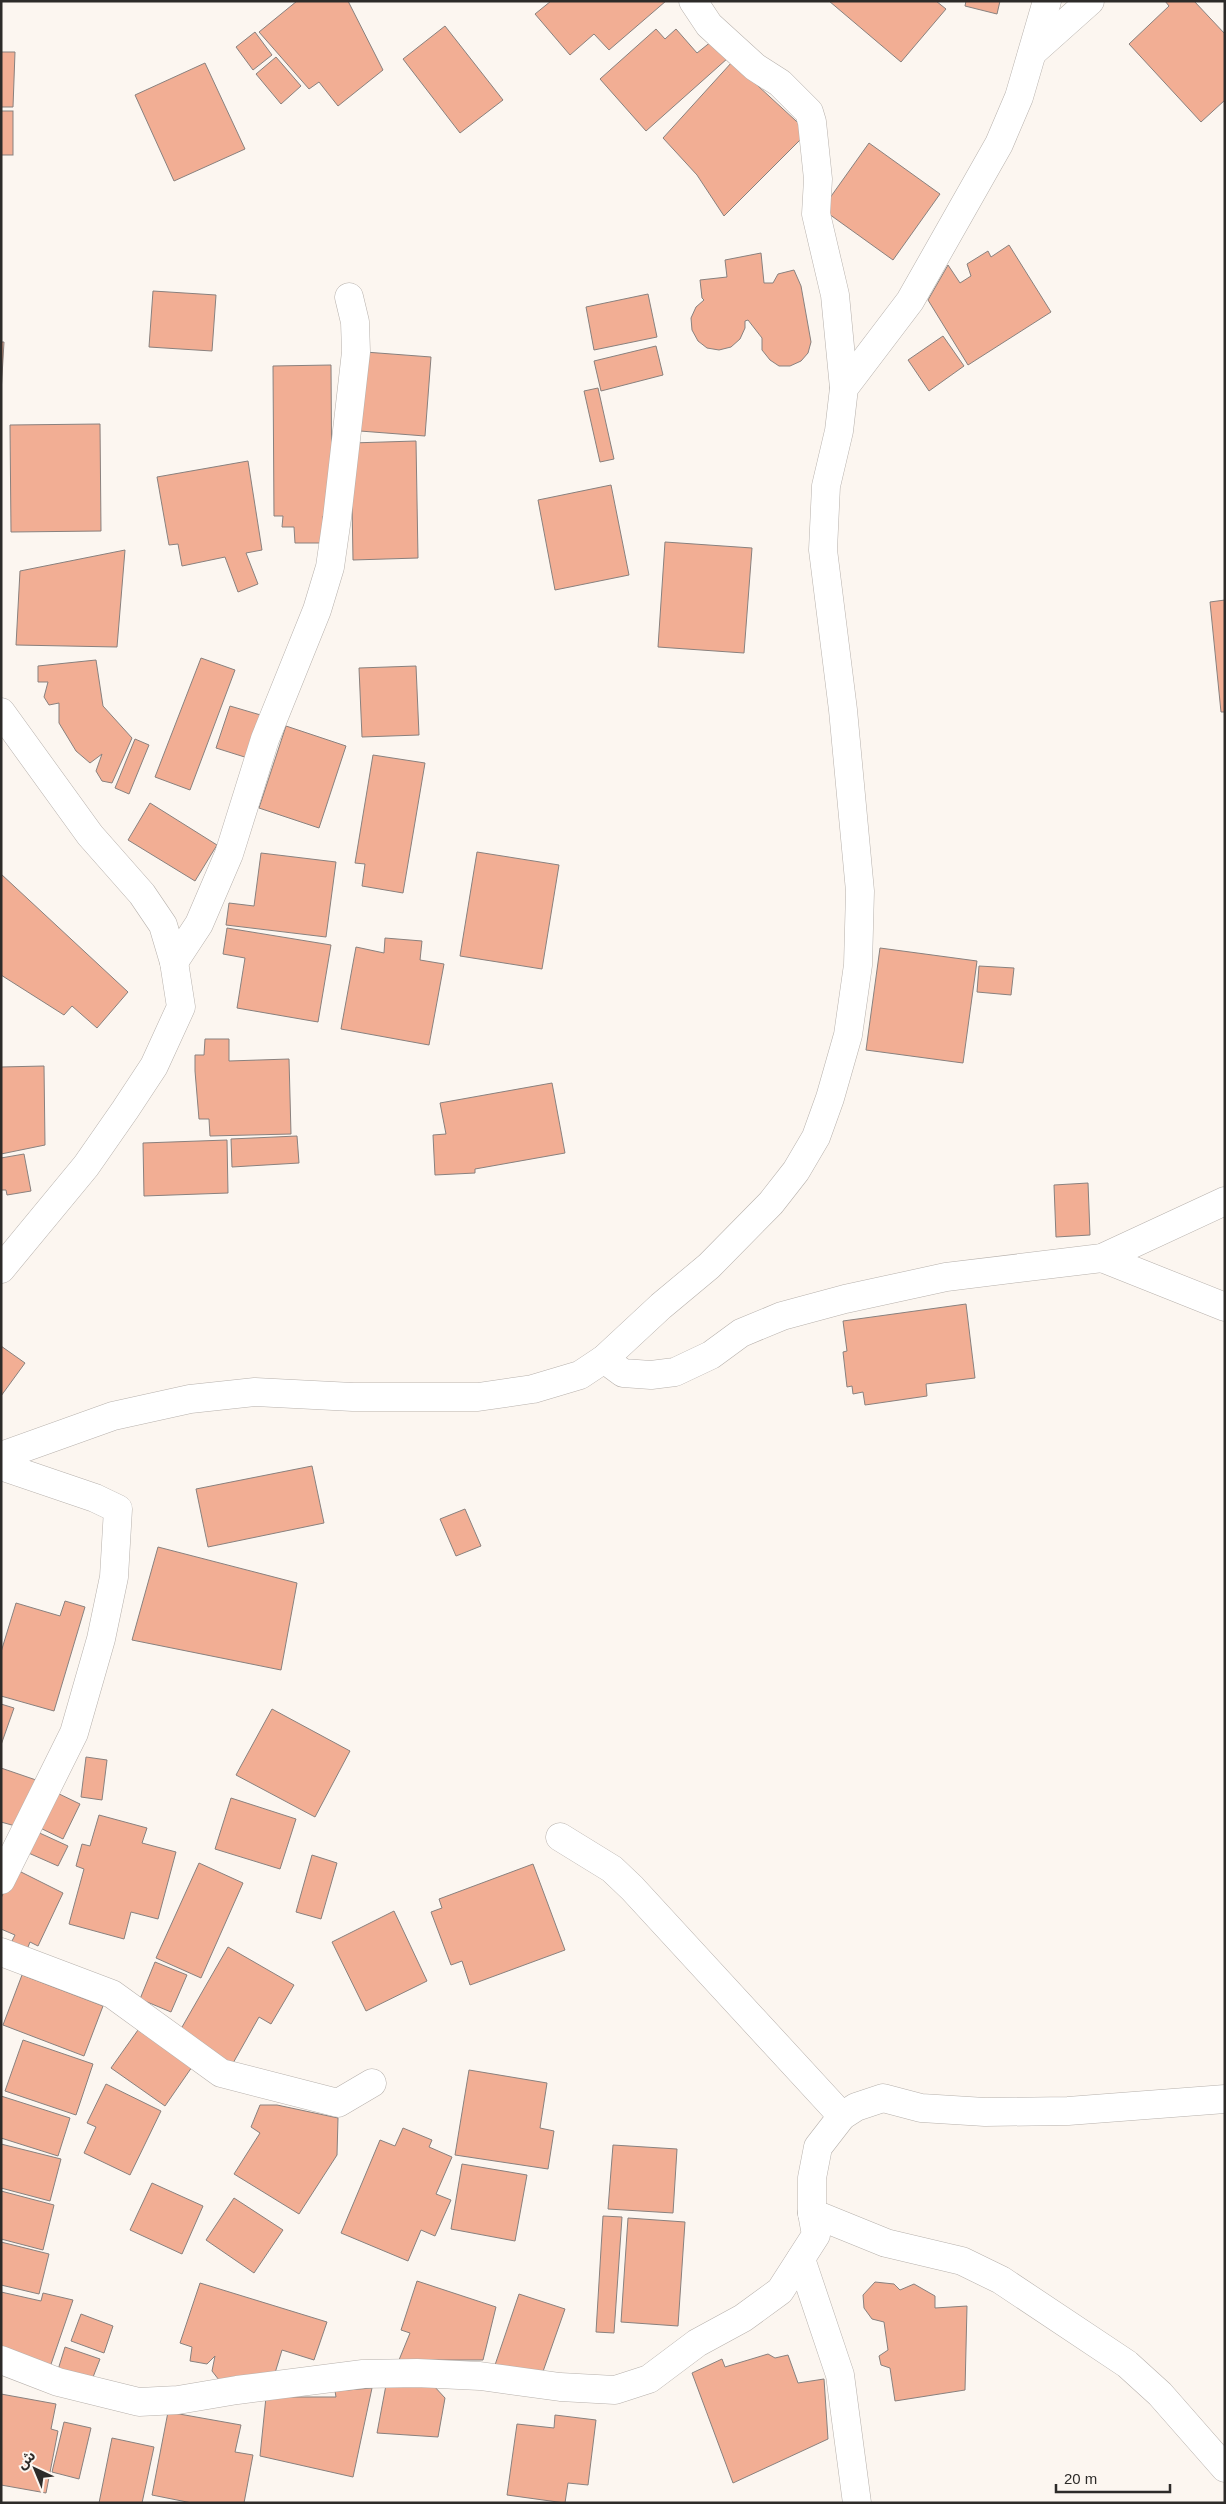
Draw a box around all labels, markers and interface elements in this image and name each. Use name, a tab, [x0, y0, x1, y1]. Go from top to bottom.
north arrow	[10, 2444, 60, 2494]
text: ش	[14, 2447, 38, 2472]
scale bar	[1056, 2462, 1170, 2494]
text: 20 m	[1064, 2470, 1097, 2487]

